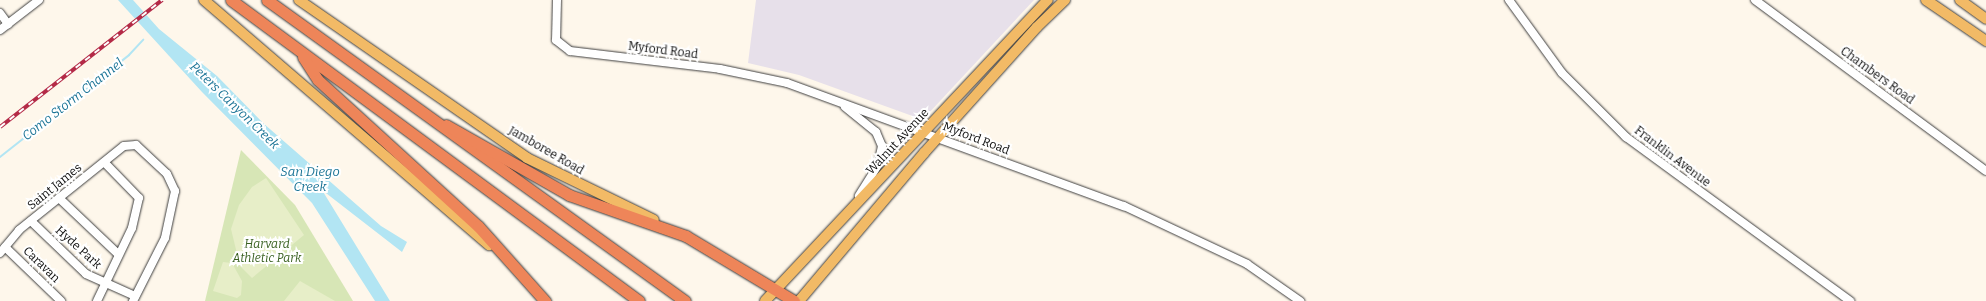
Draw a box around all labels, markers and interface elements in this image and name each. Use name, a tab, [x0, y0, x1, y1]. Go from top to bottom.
street label: Myford Road	[627, 40, 699, 62]
street label: Chambers Road	[1837, 44, 1917, 108]
water label: Como Storm Channel	[19, 56, 127, 144]
water label: Peters Canyon Creek	[186, 59, 282, 153]
street label: Walnut Avenue	[864, 106, 932, 178]
street label: Myford Road	[941, 120, 1011, 158]
street label: Jamboree Road	[506, 124, 586, 178]
street label: Franklin Avenue	[1631, 124, 1713, 190]
street label: Saint James	[25, 161, 85, 213]
water label: San Diego Creek	[280, 165, 340, 196]
street label: Hyde Park	[52, 224, 104, 272]
park label: Harvard Athletic Park	[232, 238, 302, 266]
street label: Caravan	[20, 244, 62, 286]

